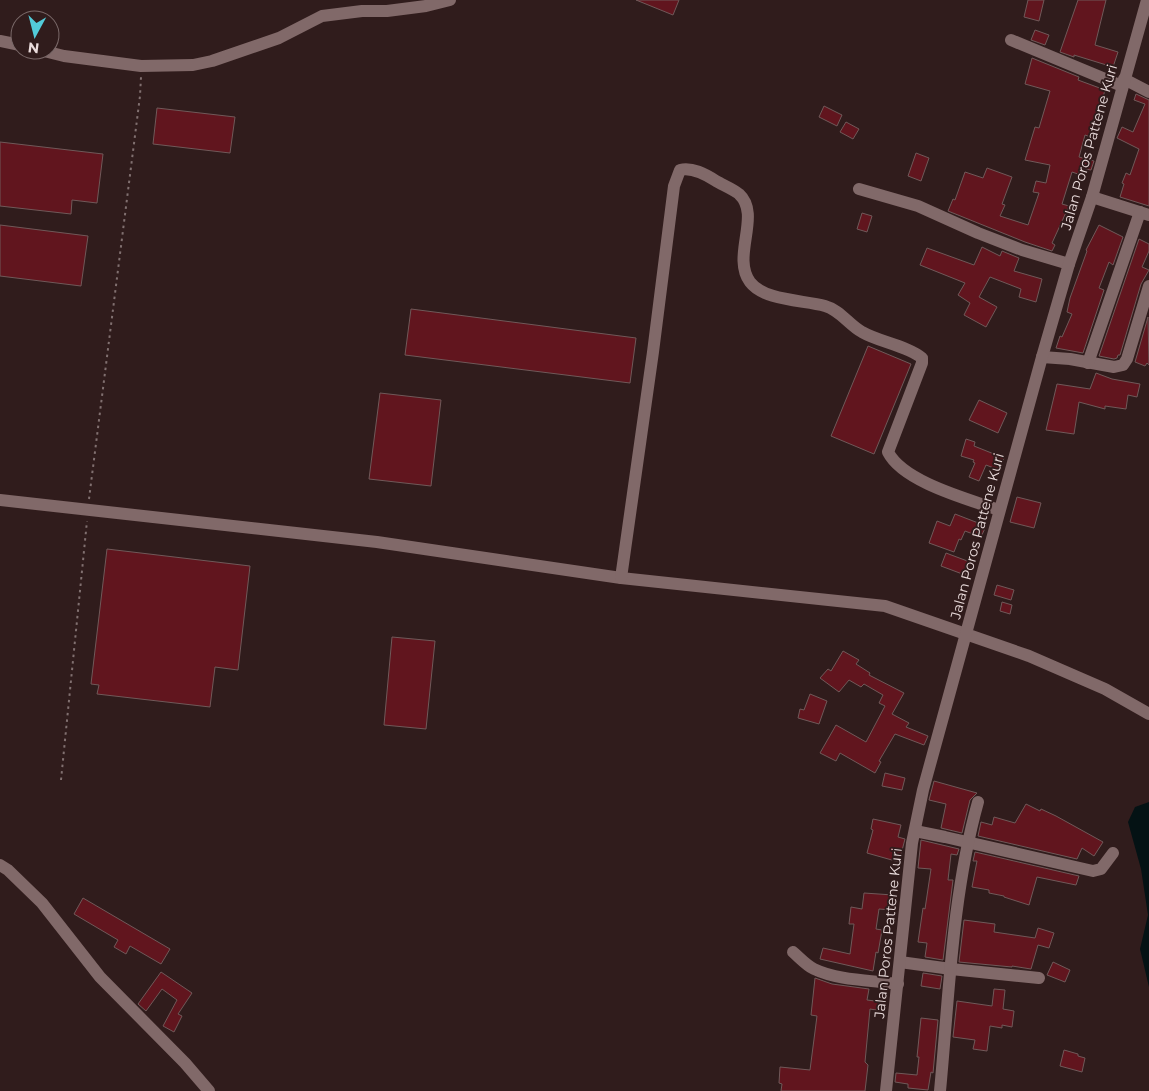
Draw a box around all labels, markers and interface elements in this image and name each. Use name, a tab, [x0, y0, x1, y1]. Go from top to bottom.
north arrow	[10, 10, 60, 60]
text: N	[27, 38, 40, 58]
street label: Jalan Poros Pattene Kuri	[1056, 62, 1121, 233]
street label: Jalan Poros Pattene Kuri	[946, 451, 1008, 622]
street label: Jalan Poros Pattene Kuri	[870, 847, 906, 1020]

